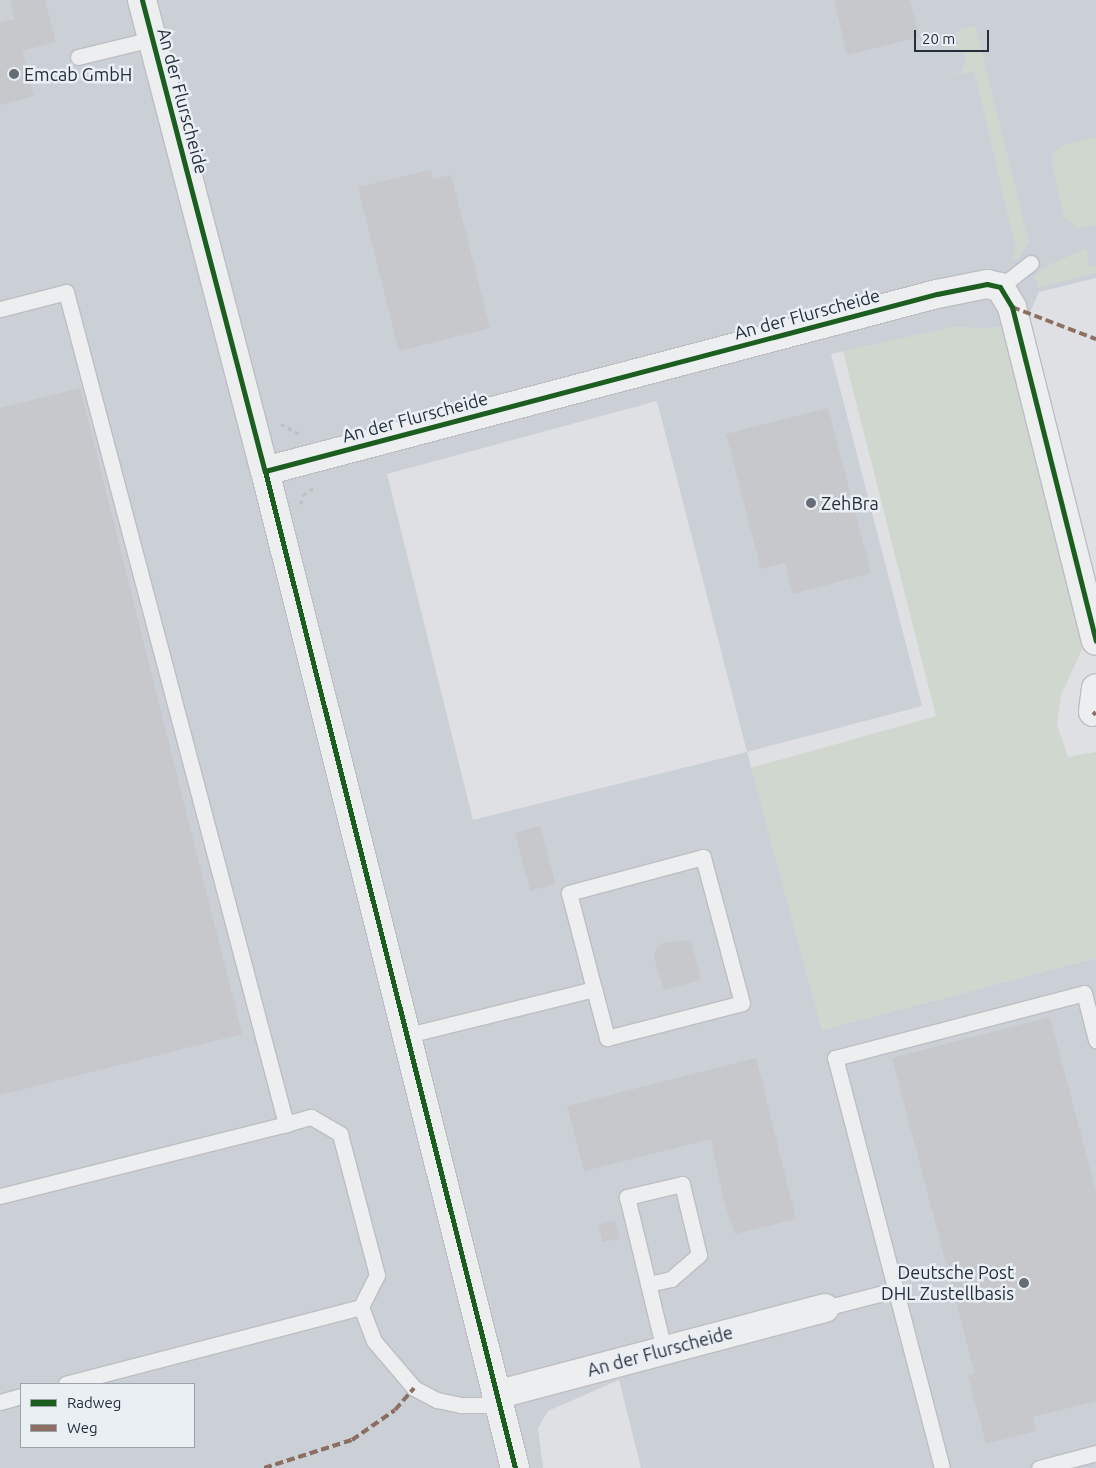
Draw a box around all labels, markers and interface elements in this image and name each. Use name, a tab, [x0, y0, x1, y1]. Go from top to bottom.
scale bar	[916, 20, 991, 52]
street label: An der Flurscheide	[153, 26, 213, 176]
text: 20 m	[922, 30, 955, 47]
place label: Emcab GmbH	[24, 63, 132, 85]
marker: Emcab GmbH	[8, 68, 20, 80]
street label: An der Flurscheide	[732, 284, 882, 344]
street label: An der Flurscheide	[340, 387, 490, 447]
place label: ZehBra	[821, 492, 879, 514]
marker: ZehBra	[805, 497, 817, 509]
place label: Deutsche Post DHL Zustellbasis	[881, 1262, 1014, 1304]
marker: Deutsche Post DHL Zustellbasis	[1018, 1277, 1030, 1289]
street label: An der Flurscheide	[585, 1321, 735, 1381]
legend	[20, 1383, 195, 1448]
text: Radweg	[67, 1394, 121, 1411]
text: Weg	[67, 1419, 98, 1436]

